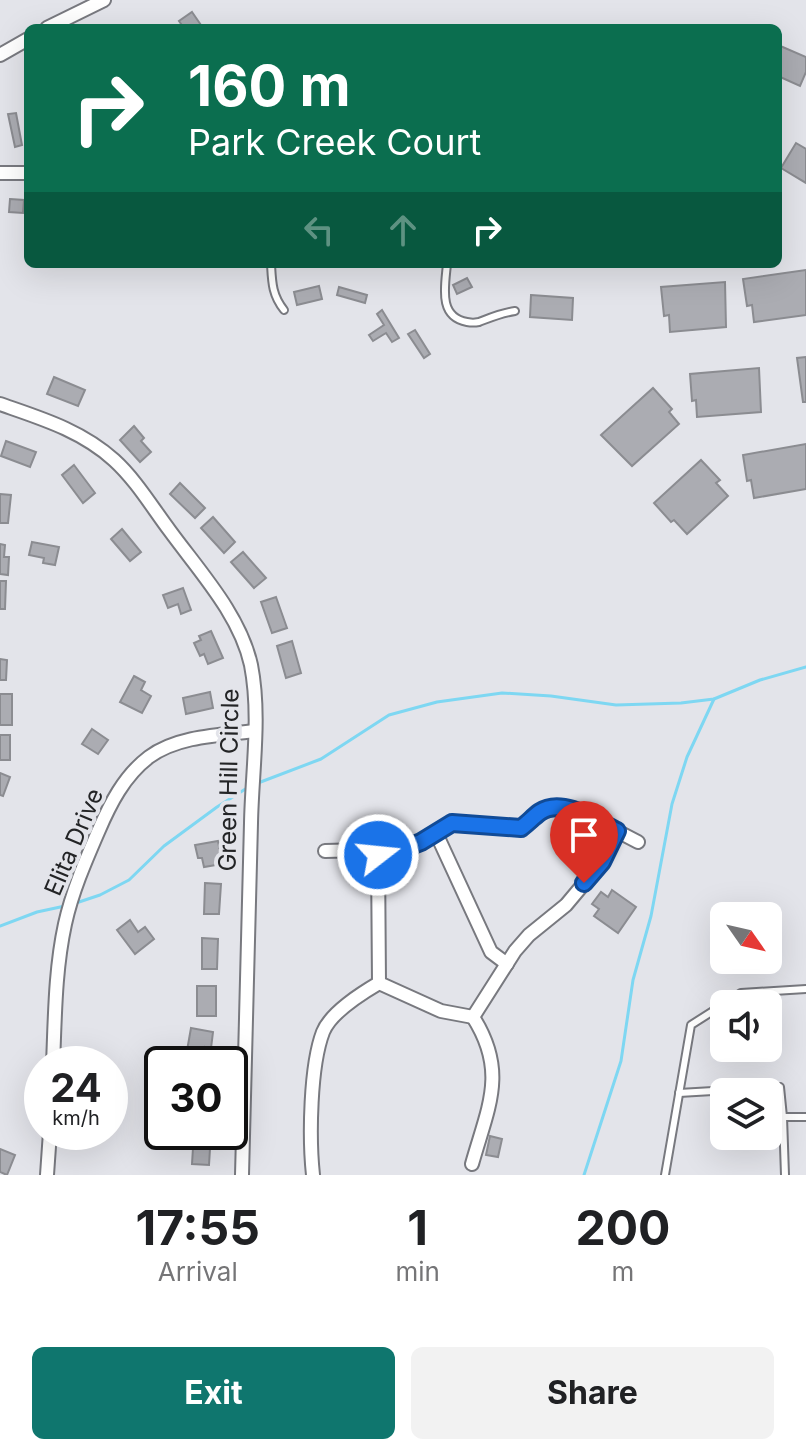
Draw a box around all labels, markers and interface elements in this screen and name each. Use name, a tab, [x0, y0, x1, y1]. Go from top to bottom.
text: 160 m	[188, 52, 351, 120]
icon: right	[56, 56, 160, 160]
text: Park Creek Court	[188, 120, 481, 164]
icon: left	[297, 208, 341, 252]
icon: ahead	[381, 208, 425, 252]
icon: right	[465, 208, 509, 252]
street label: Green Hill Circle	[212, 688, 245, 872]
street label: Elita Drive	[38, 784, 109, 900]
pin	[550, 801, 618, 883]
position arrow	[336, 813, 420, 897]
icon: arrive	[562, 813, 606, 857]
north arrow	[710, 902, 782, 974]
map controls	[710, 902, 782, 1150]
button: sound	[710, 990, 782, 1062]
speed limit sign: 30	[144, 1046, 248, 1150]
text: 24	[50, 1063, 102, 1112]
button: layers	[710, 1078, 782, 1150]
text: km/h	[52, 1106, 100, 1130]
text: 17:55	[136, 1198, 260, 1257]
text: 1	[407, 1198, 428, 1257]
text: 200	[575, 1198, 670, 1257]
text: Arrival	[158, 1256, 238, 1287]
text: min	[395, 1256, 440, 1287]
text: m	[612, 1256, 634, 1287]
button: Exit	[32, 1347, 395, 1439]
button: Share	[411, 1347, 774, 1439]

